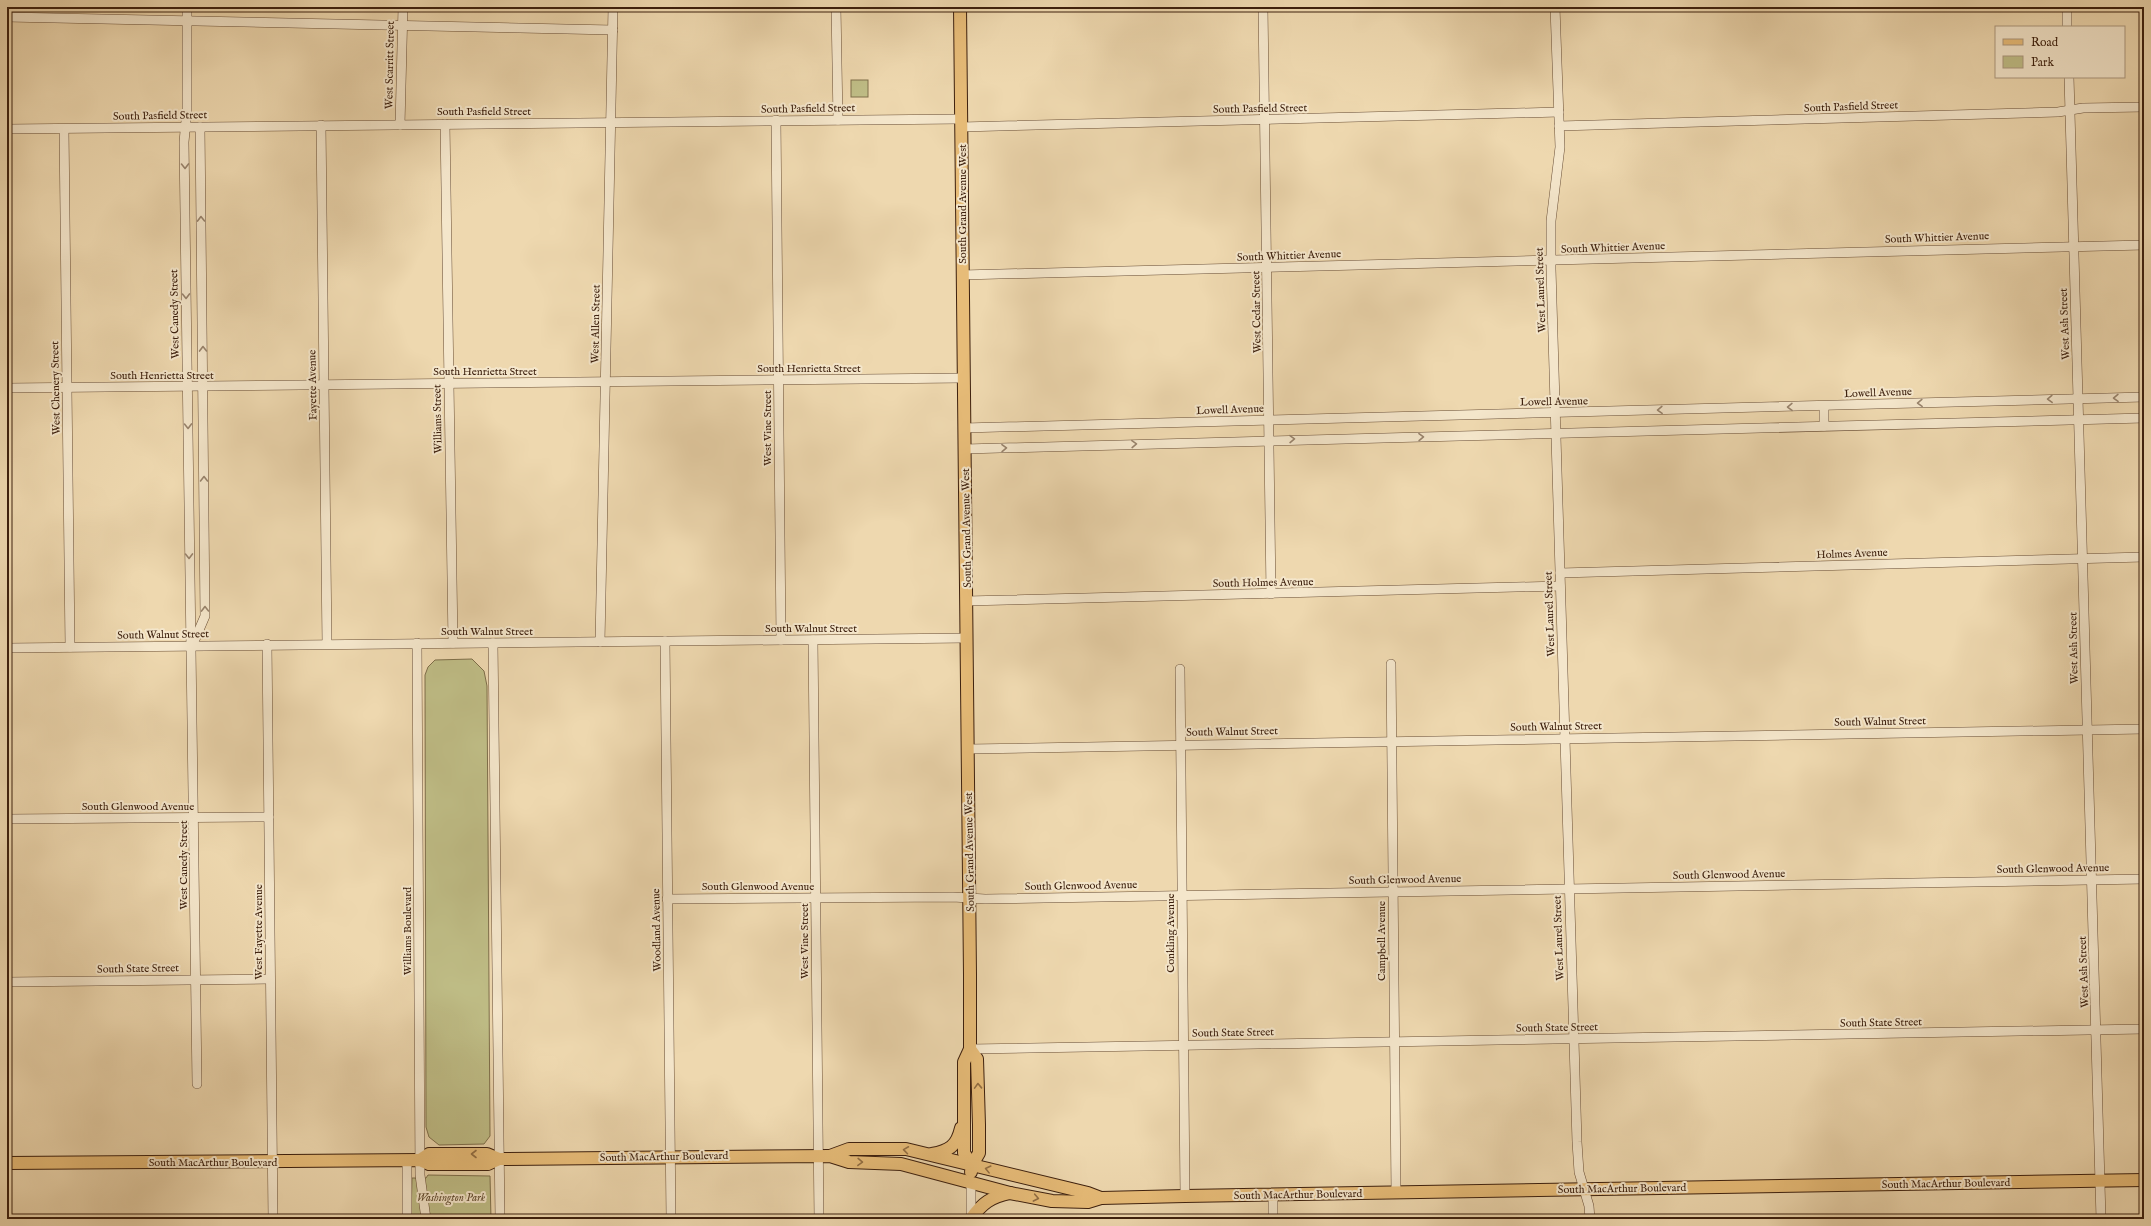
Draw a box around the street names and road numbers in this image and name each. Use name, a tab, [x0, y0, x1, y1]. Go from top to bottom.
street label: West Scarritt Street	[382, 20, 398, 109]
street label: South Pasfield Street	[1804, 98, 1899, 116]
street label: South Pasfield Street	[761, 101, 855, 117]
street label: South Pasfield Street	[1213, 101, 1307, 117]
street label: South Pasfield Street	[437, 105, 531, 119]
street label: South Pasfield Street	[113, 108, 207, 124]
street label: South Grand Avenue West	[956, 144, 970, 264]
street label: South Whittier Avenue	[1885, 229, 1990, 247]
street label: South Whittier Avenue	[1561, 239, 1666, 257]
street label: South Whittier Avenue	[1237, 247, 1342, 265]
street label: West Laurel Street	[1533, 247, 1549, 333]
street label: West Canedy Street	[167, 269, 183, 359]
street label: West Cedar Street	[1249, 270, 1265, 353]
street label: West Allen Street	[588, 284, 604, 364]
street label: West Ash Street	[2057, 288, 2073, 360]
street label: West Chenery Street	[48, 341, 64, 435]
street label: Fayette Avenue	[305, 350, 321, 420]
street label: South Henrietta Street	[757, 362, 861, 376]
street label: South Henrietta Street	[433, 365, 537, 379]
street label: South Henrietta Street	[110, 369, 214, 383]
street label: Williams Street	[430, 384, 446, 454]
street label: Lowell Avenue	[1844, 385, 1912, 401]
street label: West Vine Street	[761, 390, 775, 466]
street label: Lowell Avenue	[1520, 394, 1588, 410]
street label: Lowell Avenue	[1196, 402, 1264, 418]
street label: South Grand Avenue West	[959, 468, 975, 588]
street label: Holmes Avenue	[1816, 546, 1888, 562]
street label: West Laurel Street	[1542, 571, 1558, 657]
street label: South Holmes Avenue	[1212, 575, 1314, 591]
street label: West Ash Street	[2066, 612, 2082, 684]
street label: South Walnut Street	[765, 622, 857, 636]
street label: South Walnut Street	[441, 625, 533, 639]
street label: South Walnut Street	[117, 627, 209, 643]
street label: South Walnut Street	[1834, 714, 1926, 730]
street label: South Walnut Street	[1510, 719, 1602, 735]
street label: South Walnut Street	[1186, 724, 1278, 740]
street label: South Grand Avenue West	[962, 792, 978, 912]
street label: South Glenwood Avenue	[82, 800, 194, 814]
street label: West Canedy Street	[177, 820, 191, 910]
street label: South Glenwood Avenue	[1997, 861, 2109, 877]
street label: South Glenwood Avenue	[1673, 867, 1785, 883]
street label: South Glenwood Avenue	[1349, 872, 1461, 888]
street label: South Glenwood Avenue	[1025, 878, 1137, 894]
street label: South Glenwood Avenue	[702, 880, 814, 894]
street label: West Fayette Avenue	[252, 884, 266, 980]
street label: Williams Boulevard	[401, 887, 415, 975]
street label: Woodland Avenue	[649, 888, 665, 972]
street label: Conkling Avenue	[1164, 893, 1178, 973]
street label: West Laurel Street	[1551, 895, 1567, 981]
street label: Campbell Avenue	[1375, 901, 1389, 981]
street label: West Vine Street	[798, 903, 812, 979]
street label: West Ash Street	[2076, 936, 2092, 1008]
street label: South State Street	[97, 961, 179, 977]
street label: South State Street	[1840, 1015, 1922, 1031]
street label: South State Street	[1516, 1020, 1598, 1036]
street label: South State Street	[1192, 1025, 1274, 1041]
street label: South MacArthur Boulevard	[600, 1149, 729, 1165]
street label: South MacArthur Boulevard	[149, 1156, 277, 1170]
street label: South MacArthur Boulevard	[1882, 1176, 2011, 1192]
street label: South MacArthur Boulevard	[1558, 1181, 1687, 1197]
street label: South MacArthur Boulevard	[1234, 1187, 1363, 1203]

